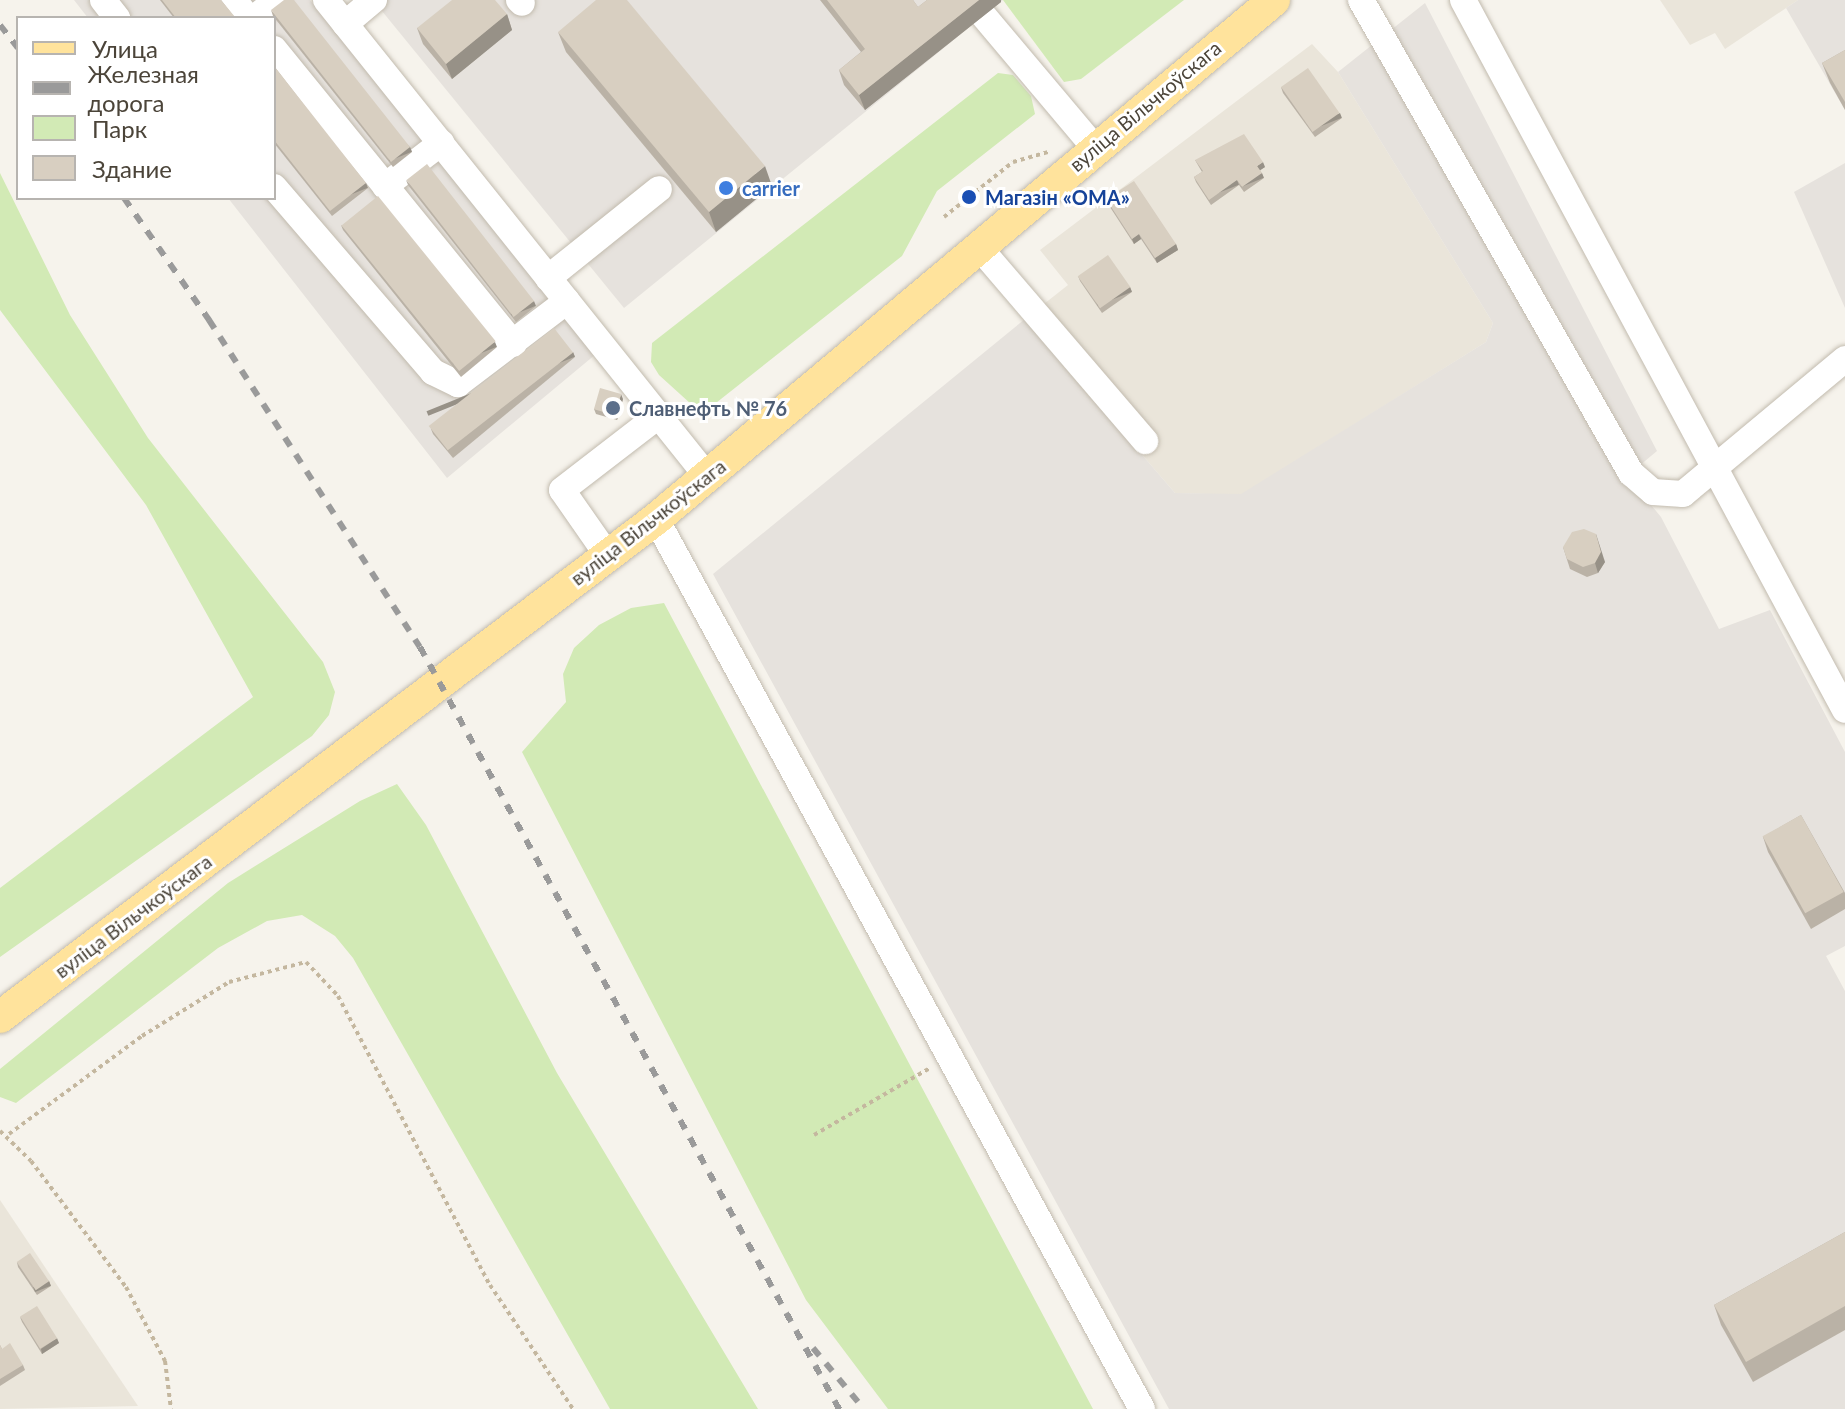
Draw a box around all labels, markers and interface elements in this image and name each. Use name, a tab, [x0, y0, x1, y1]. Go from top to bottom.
legend	[16, 16, 276, 200]
text: Улица	[92, 34, 158, 63]
street label: вуліца Вільчкоўскага	[1064, 36, 1226, 176]
text: Железная дорога	[87, 59, 199, 117]
text: Парк	[92, 114, 147, 143]
text: Здание	[92, 154, 172, 183]
place label: carrier	[742, 176, 800, 200]
marker: carrier	[717, 179, 735, 197]
place label: Магазін «ОМА»	[985, 185, 1130, 209]
marker: Магазін «ОМА»	[960, 188, 978, 206]
place label: Славнефть № 76	[629, 396, 787, 420]
marker: Славнефть № 76	[604, 399, 622, 417]
street label: вуліца Вільчкоўскага	[566, 454, 730, 590]
street label: вуліца Вільчкоўскага	[50, 849, 216, 983]

